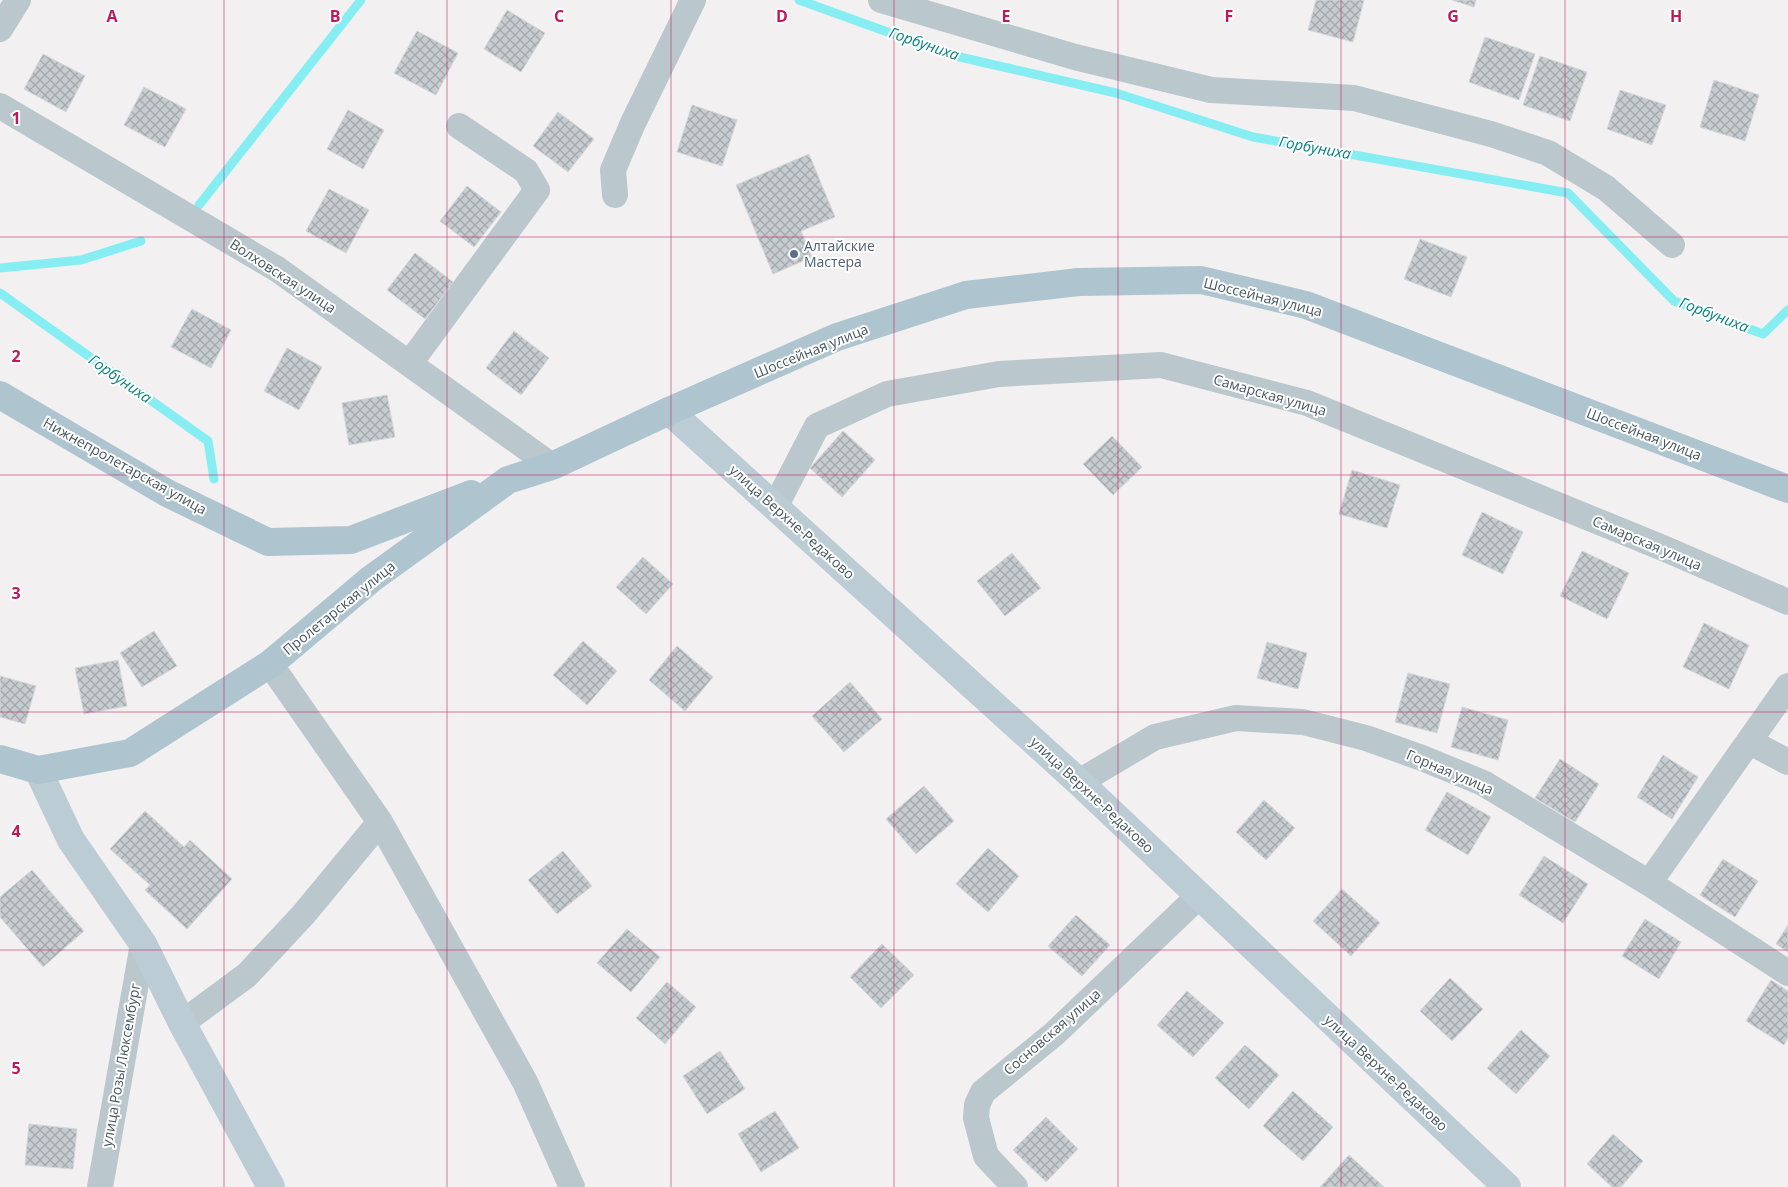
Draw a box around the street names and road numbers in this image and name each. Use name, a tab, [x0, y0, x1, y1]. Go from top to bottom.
street label: Волховская улица	[227, 234, 340, 317]
street label: Шоссейная улица	[1202, 273, 1324, 320]
street label: Шоссейная улица	[751, 319, 871, 382]
street label: Самарская улица	[1211, 369, 1329, 420]
street label: Шоссейная улица	[1584, 403, 1704, 464]
street label: Нижнепролетарская улица	[40, 413, 210, 519]
street label: улица Верхне-Редаково	[726, 460, 859, 583]
street label: Самарская улица	[1590, 511, 1705, 574]
street label: Пролетарская улица	[278, 556, 399, 659]
street label: улица Верхне-Редаково	[1026, 732, 1158, 857]
street label: Горная улица	[1404, 745, 1497, 798]
street label: улица Розы Люксембург	[97, 982, 144, 1148]
street label: Сосновская улица	[999, 984, 1104, 1079]
street label: улица Верхне-Редаково	[1320, 1010, 1452, 1135]

